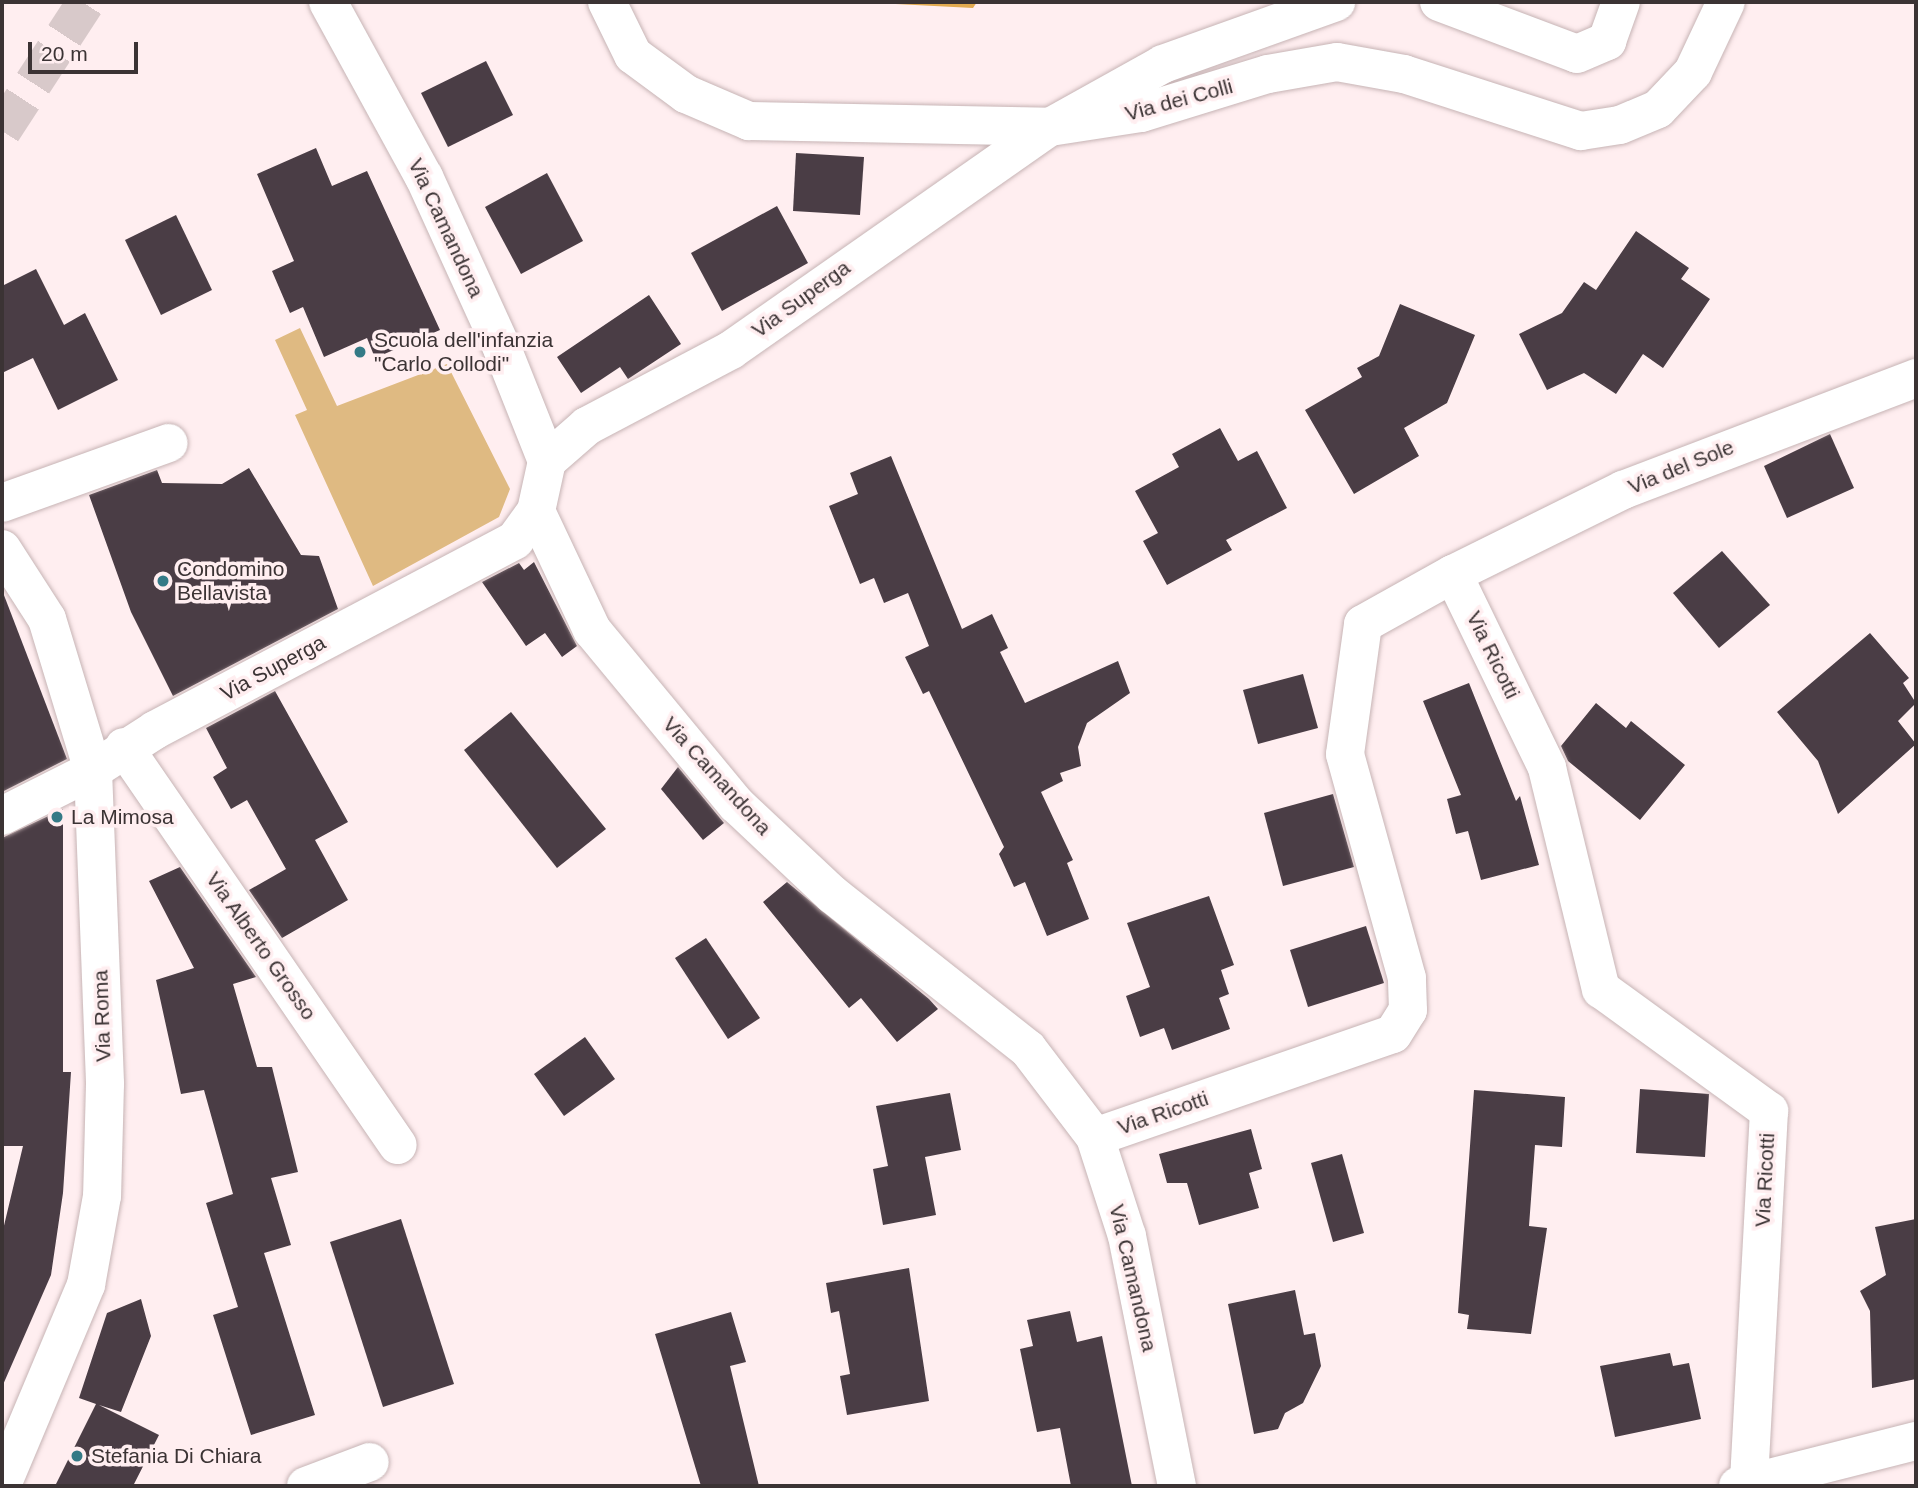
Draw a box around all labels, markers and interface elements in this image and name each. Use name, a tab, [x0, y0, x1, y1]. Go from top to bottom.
scale bar	[32, 28, 142, 72]
text: 20 m	[41, 42, 88, 65]
street label: Via dei Colli	[1122, 74, 1236, 126]
street label: Via Camandona	[403, 155, 489, 301]
street label: Via Superga	[747, 255, 855, 343]
place label: Scuola dell'infanzia "Carlo Collodi"	[374, 327, 553, 377]
marker: Scuola dell'infanzia "Carlo Collodi"	[352, 344, 368, 360]
street label: Via del Sole	[1624, 434, 1738, 500]
place label: Condomino Bellavista	[177, 556, 284, 606]
marker: Condomino Bellavista	[155, 573, 171, 589]
street label: Via Ricotti	[1461, 607, 1525, 703]
street label: Via Superga	[216, 630, 330, 706]
street label: Via Camandona	[657, 712, 777, 840]
place label: La Mimosa	[71, 804, 174, 830]
marker: La Mimosa	[49, 809, 65, 825]
street label: Via Alberto Grosso	[200, 867, 322, 1025]
street label: Via Roma	[88, 970, 116, 1062]
street label: Via Ricotti	[1114, 1086, 1212, 1140]
street label: Via Ricotti	[1750, 1132, 1780, 1228]
street label: Via Camandona	[1104, 1202, 1162, 1354]
place label: Stefania Di Chiara	[91, 1443, 261, 1469]
marker: Stefania Di Chiara	[69, 1448, 85, 1464]

